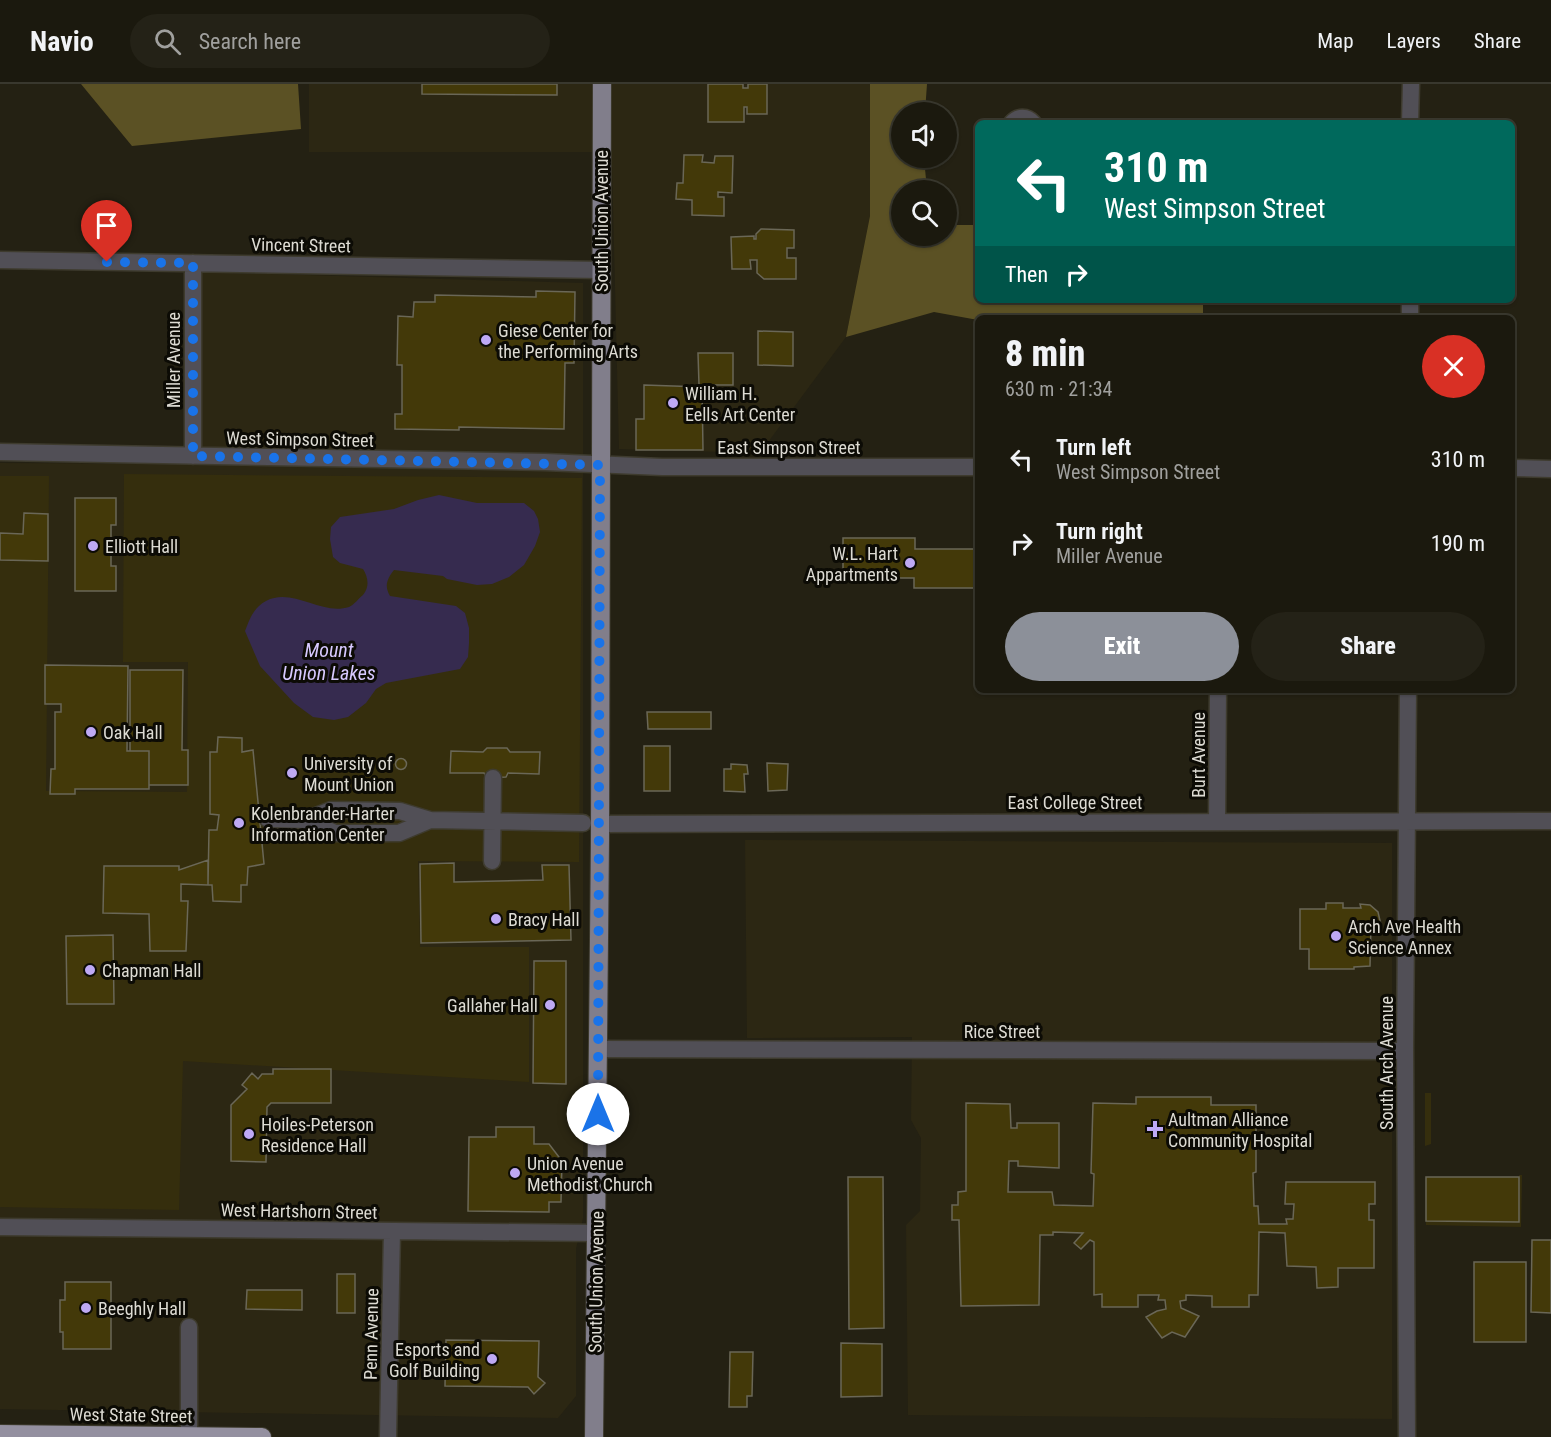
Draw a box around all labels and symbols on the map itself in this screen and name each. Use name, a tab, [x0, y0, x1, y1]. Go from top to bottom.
street label: South Union Avenue	[591, 150, 612, 292]
pin	[81, 200, 132, 262]
street label: Vincent Street	[251, 234, 351, 256]
street label: Miller Avenue	[163, 312, 184, 408]
place label: Giese Center for the Performing Arts	[498, 320, 638, 362]
marker: Giese Center for the Performing Arts	[479, 333, 493, 347]
place label: William H. Eells Art Center	[685, 383, 796, 425]
marker: William H. Eells Art Center	[666, 396, 680, 410]
street label: West Simpson Street	[226, 427, 374, 451]
street label: East Simpson Street	[717, 437, 861, 458]
place label: Elliott Hall	[105, 536, 178, 557]
marker: Elliott Hall	[86, 539, 100, 553]
place label: W.L. Hart Appartments	[806, 543, 898, 585]
marker: W.L. Hart Appartments	[903, 556, 917, 570]
water label: Mount Union Lakes	[282, 638, 376, 685]
street label: Burt Avenue	[1188, 712, 1209, 798]
place label: Oak Hall	[103, 722, 163, 743]
marker: Oak Hall	[84, 725, 98, 739]
place label: University of Mount Union	[304, 753, 394, 795]
marker: University of Mount Union	[285, 766, 299, 780]
street label: East College Street	[1008, 792, 1142, 813]
place label: Kolenbrander-Harter Information Center	[251, 803, 395, 845]
marker: Kolenbrander-Harter Information Center	[232, 816, 246, 830]
place label: Bracy Hall	[508, 909, 580, 930]
marker: Bracy Hall	[489, 912, 503, 926]
place label: Arch Ave Health Science Annex	[1348, 916, 1461, 958]
marker: Arch Ave Health Science Annex	[1329, 929, 1343, 943]
place label: Chapman Hall	[102, 960, 201, 981]
marker: Chapman Hall	[83, 963, 97, 977]
place label: Gallaher Hall	[447, 995, 538, 1016]
street label: South Arch Avenue	[1376, 996, 1397, 1130]
marker: Gallaher Hall	[543, 998, 557, 1012]
street label: Rice Street	[964, 1021, 1040, 1042]
position arrow	[566, 1082, 630, 1146]
place label: Aultman Alliance Community Hospital	[1168, 1109, 1312, 1151]
place label: Hoiles-Peterson Residence Hall	[261, 1114, 374, 1156]
marker: Aultman Alliance Community Hospital	[1146, 1120, 1164, 1138]
marker: Hoiles-Peterson Residence Hall	[242, 1127, 256, 1141]
place label: Union Avenue Methodist Church	[527, 1153, 653, 1195]
marker: Union Avenue Methodist Church	[508, 1166, 522, 1180]
street label: West Hartshorn Street	[220, 1199, 378, 1223]
street label: South Union Avenue	[584, 1211, 608, 1353]
street label: Penn Avenue	[360, 1288, 382, 1380]
place label: Beeghly Hall	[98, 1298, 186, 1319]
marker: Beeghly Hall	[79, 1301, 93, 1315]
place label: Esports and Golf Building	[389, 1339, 480, 1381]
marker: Esports and Golf Building	[485, 1352, 499, 1366]
street label: West State Street	[69, 1403, 193, 1427]

